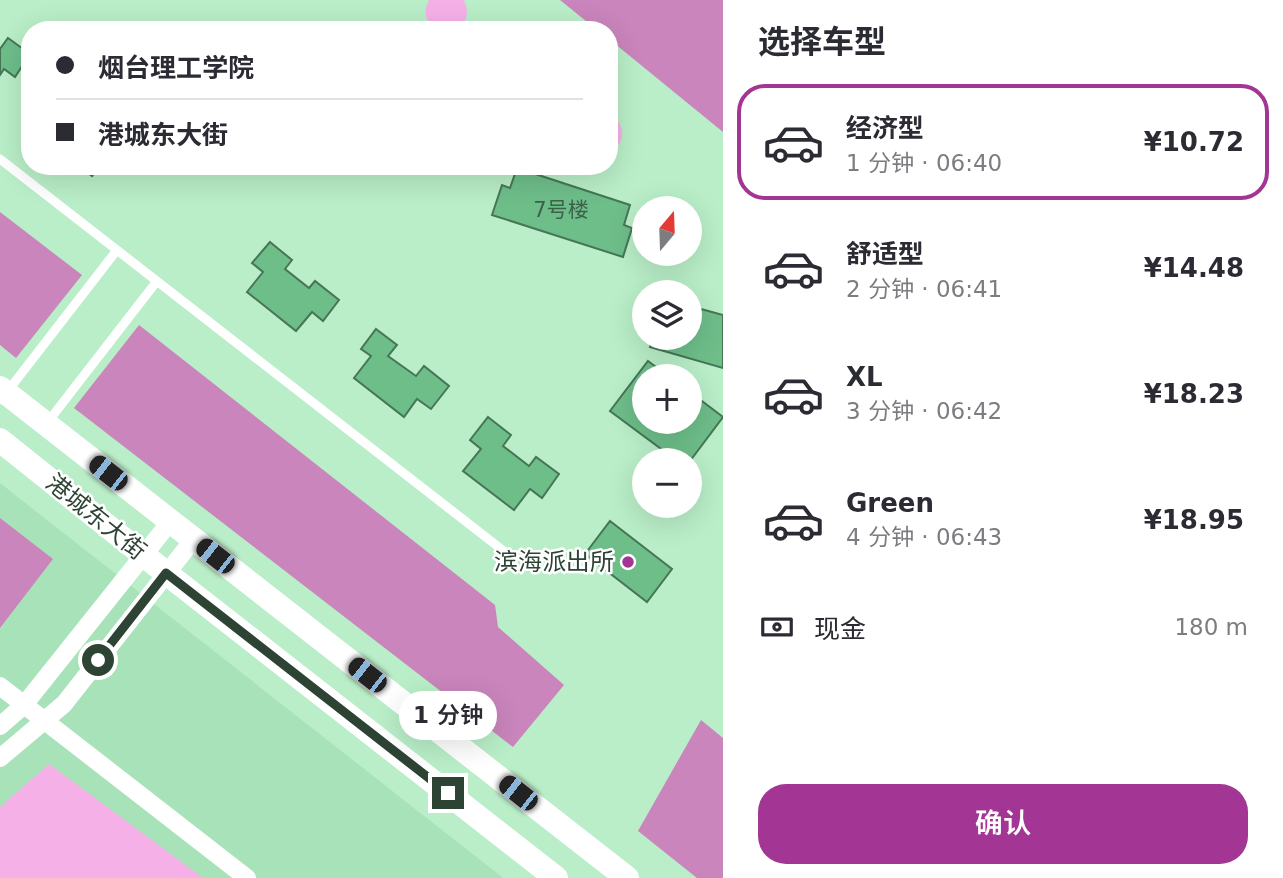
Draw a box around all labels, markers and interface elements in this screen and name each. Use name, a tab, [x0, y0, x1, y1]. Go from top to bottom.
text: 选择车型	[758, 23, 886, 61]
text: 烟台理工学院	[98, 53, 254, 83]
icon: car	[762, 111, 825, 174]
text: 经济型	[846, 113, 924, 143]
text: 港城东大街	[98, 120, 228, 150]
text: ¥10.72	[1144, 127, 1244, 157]
text: 1 分钟 · 06:40	[846, 150, 1002, 176]
north arrow	[632, 196, 702, 266]
map controls	[632, 196, 702, 518]
house number: 7号楼	[533, 198, 589, 222]
icon: car	[762, 237, 825, 300]
text: 舒适型	[846, 239, 924, 269]
text: ¥14.48	[1144, 253, 1244, 283]
text: 2 分钟 · 06:41	[846, 276, 1002, 302]
button: layers	[632, 280, 702, 350]
text: XL	[846, 362, 883, 392]
icon: car	[762, 363, 825, 426]
button: +	[632, 364, 702, 434]
text: ¥18.23	[1144, 379, 1244, 409]
text: 3 分钟 · 06:42	[846, 398, 1002, 424]
button: −	[632, 448, 702, 518]
car	[85, 452, 132, 494]
street label: 港城东大街	[41, 468, 151, 566]
text: Green	[846, 488, 934, 518]
icon: car	[762, 489, 825, 552]
text: ¥18.95	[1144, 505, 1244, 535]
text: 4 分钟 · 06:43	[846, 524, 1002, 550]
car	[192, 535, 239, 577]
place label: 滨海派出所	[494, 548, 614, 576]
marker: 滨海派出所	[620, 554, 636, 570]
icon: cash	[758, 608, 796, 646]
text: 现金	[814, 614, 866, 644]
text: 180 m	[1174, 614, 1248, 640]
route start	[82, 644, 114, 676]
car	[344, 654, 391, 696]
callout: 1 分钟	[399, 692, 497, 740]
text: 1 分钟	[413, 702, 483, 728]
car	[495, 772, 542, 814]
route end	[432, 777, 464, 809]
button: 确认	[758, 784, 1248, 864]

